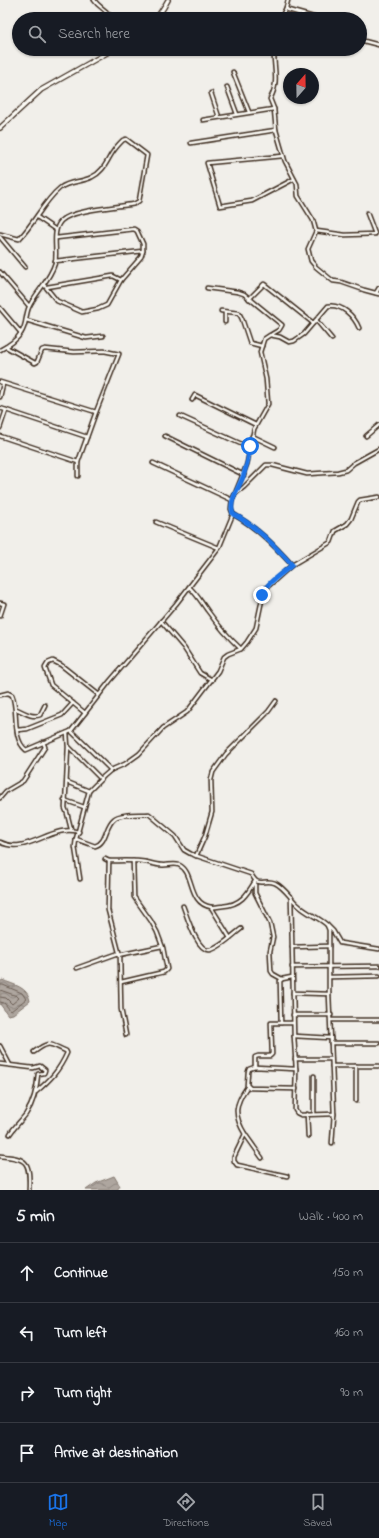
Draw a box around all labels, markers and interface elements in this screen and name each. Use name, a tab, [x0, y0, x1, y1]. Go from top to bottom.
search box	[12, 12, 367, 56]
icon: search	[26, 23, 48, 45]
text: Search here	[58, 23, 130, 45]
north arrow	[283, 68, 319, 104]
route start	[241, 437, 259, 455]
route end	[253, 586, 271, 604]
text: 5 min	[16, 1204, 55, 1229]
text: Walk · 400 m	[299, 1207, 363, 1226]
icon: ahead	[16, 1262, 38, 1284]
text: Continue	[54, 1262, 108, 1284]
text: 150 m	[332, 1263, 363, 1282]
icon: left	[16, 1322, 38, 1344]
text: Turn left	[54, 1322, 107, 1344]
text: 160 m	[334, 1323, 363, 1342]
icon: right	[16, 1382, 38, 1404]
text: Turn right	[54, 1382, 112, 1404]
text: 90 m	[340, 1383, 363, 1402]
icon: arrive	[16, 1442, 38, 1464]
text: Arrive at destination	[54, 1442, 178, 1464]
tab: Map	[47, 1491, 69, 1531]
tab: Directions	[163, 1491, 209, 1531]
tab: Saved	[303, 1491, 332, 1531]

